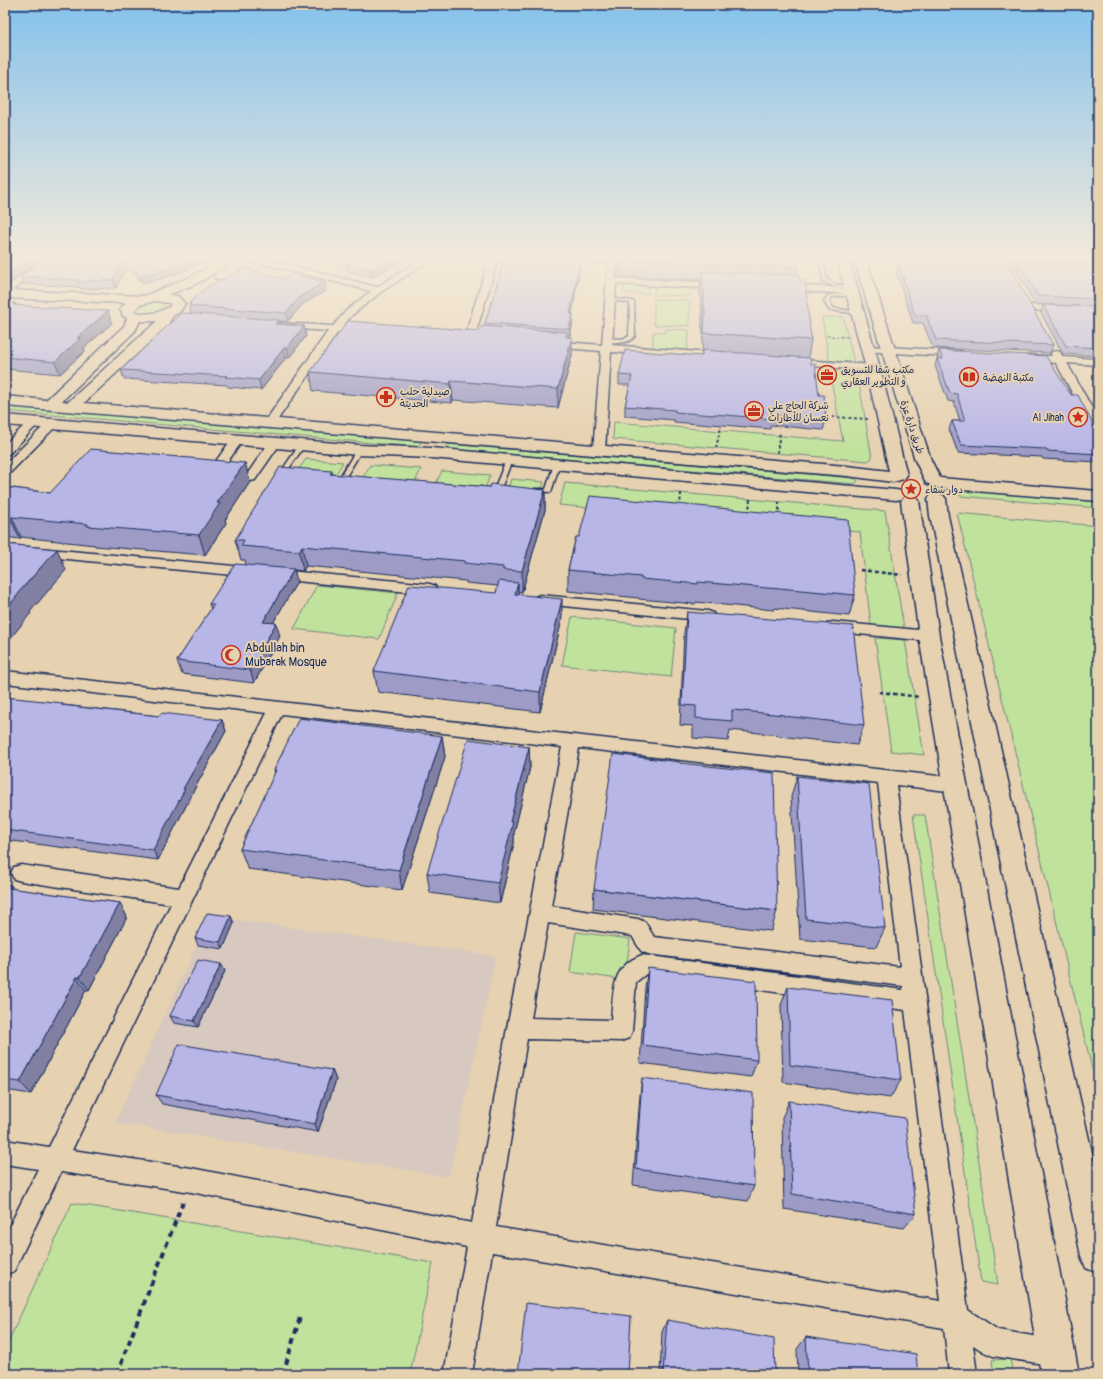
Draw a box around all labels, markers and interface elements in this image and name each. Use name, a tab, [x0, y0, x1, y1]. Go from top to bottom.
office icon: مكتب شفا للتسويق و التطوير العقاري	[816, 364, 838, 386]
place label: مكتب شفا للتسويق و التطوير العقاري	[841, 364, 914, 390]
library icon: مكتبة النهضة	[958, 366, 980, 388]
place label: مكتبة النهضة	[983, 372, 1034, 384]
pharmacy icon: صيدلية حلب الحديثة	[375, 386, 397, 408]
place label: صيدلية حلب الحديثة	[400, 386, 450, 410]
street label: طريق دارة عزة	[898, 399, 926, 456]
office icon: شركة الحاج علي نعسان للأطارات	[743, 400, 765, 422]
place label: شركة الحاج علي نعسان للأطارات	[768, 400, 829, 424]
place icon: Al Jihah	[1067, 406, 1089, 428]
place label: Al Jihah	[1032, 412, 1064, 424]
place icon: دوار شفاء	[900, 478, 922, 500]
place label: دوار شفاء	[925, 484, 963, 496]
place label: Abdullah bin Mubarak Mosque	[245, 641, 327, 670]
mosque icon: Abdullah bin Mubarak Mosque	[220, 644, 242, 666]

